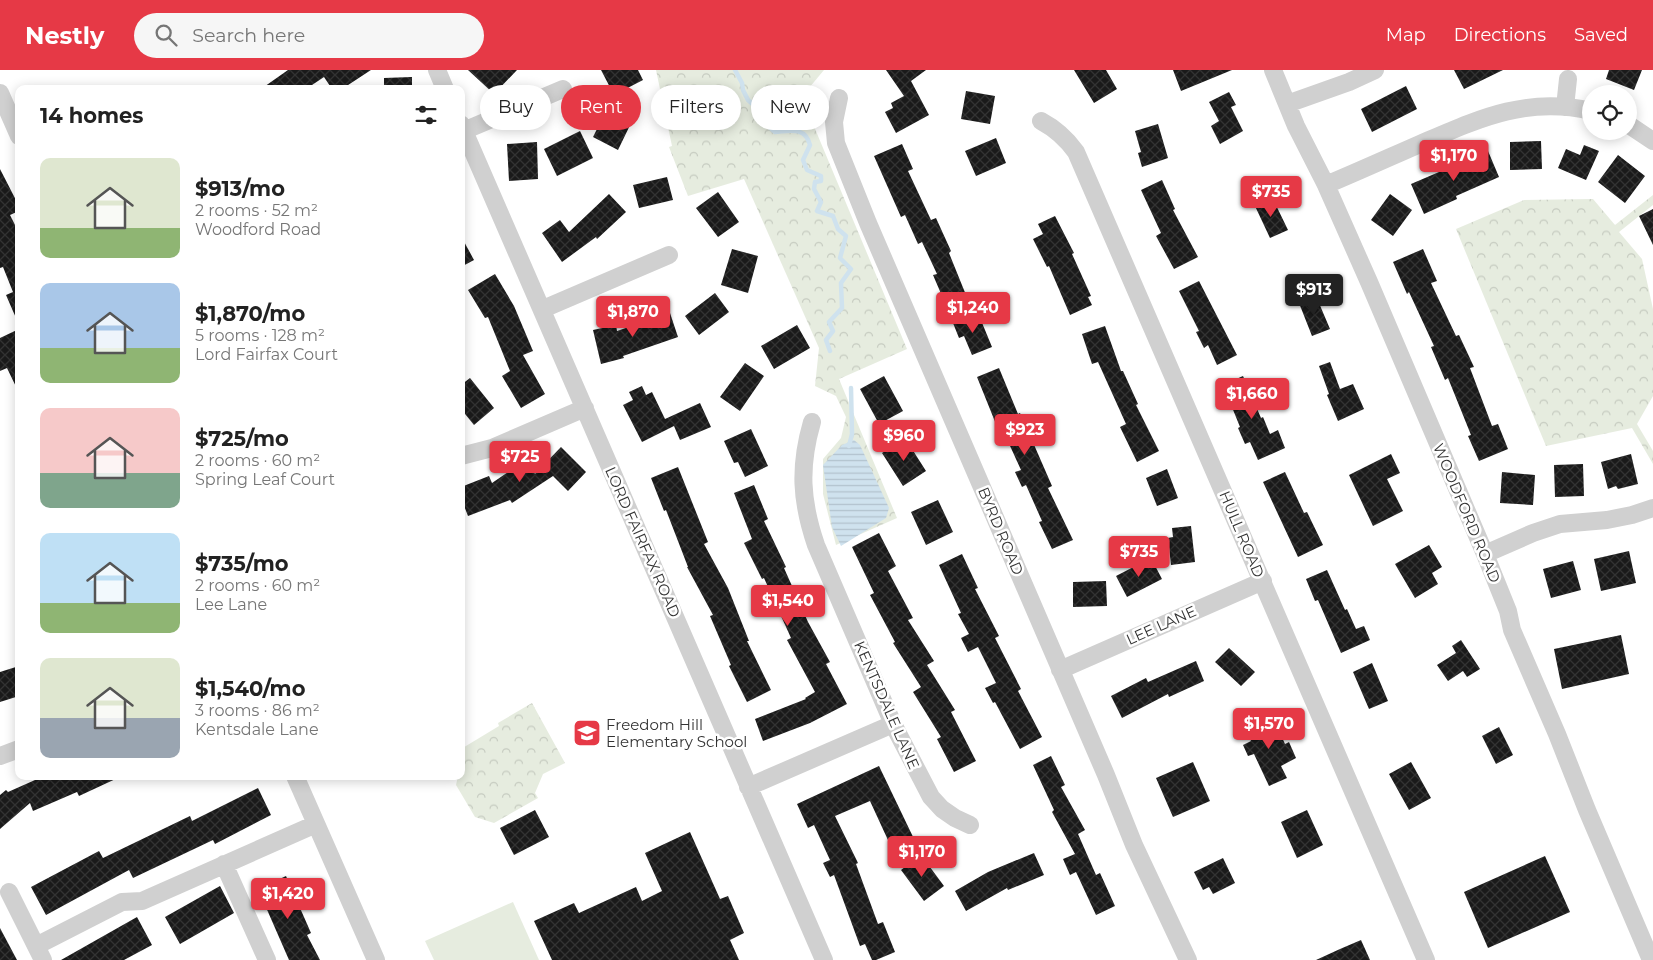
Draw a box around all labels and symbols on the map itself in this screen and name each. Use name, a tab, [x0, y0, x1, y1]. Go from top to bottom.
pin: $1,170	[1413, 140, 1495, 182]
pin: $735	[1241, 176, 1301, 218]
pin: $913	[1284, 274, 1344, 316]
pin: $1,240	[932, 292, 1014, 334]
pin: $1,870	[592, 296, 674, 338]
pin: $1,660	[1211, 378, 1293, 420]
pin: $923	[995, 414, 1055, 456]
pin: $960	[874, 420, 934, 462]
pin: $725	[490, 440, 550, 483]
street label: WOODFORD ROAD	[1429, 441, 1505, 585]
street label: LORD FAIRFAX ROAD	[601, 464, 685, 620]
street label: BYRD ROAD	[974, 484, 1028, 578]
street label: HULL ROAD	[1215, 488, 1269, 580]
pin: $735	[1109, 536, 1169, 578]
pin: $1,540	[747, 584, 829, 627]
street label: LEE LANE	[1123, 601, 1199, 649]
street label: KENTSDALE LANE	[850, 638, 924, 772]
pin: $1,570	[1228, 708, 1310, 750]
place label: Freedom Hill Elementary School	[606, 715, 747, 751]
school or university icon: Freedom Hill Elementary School	[572, 718, 602, 748]
pin: $1,170	[881, 836, 963, 878]
pin: $1,420	[247, 878, 329, 920]

